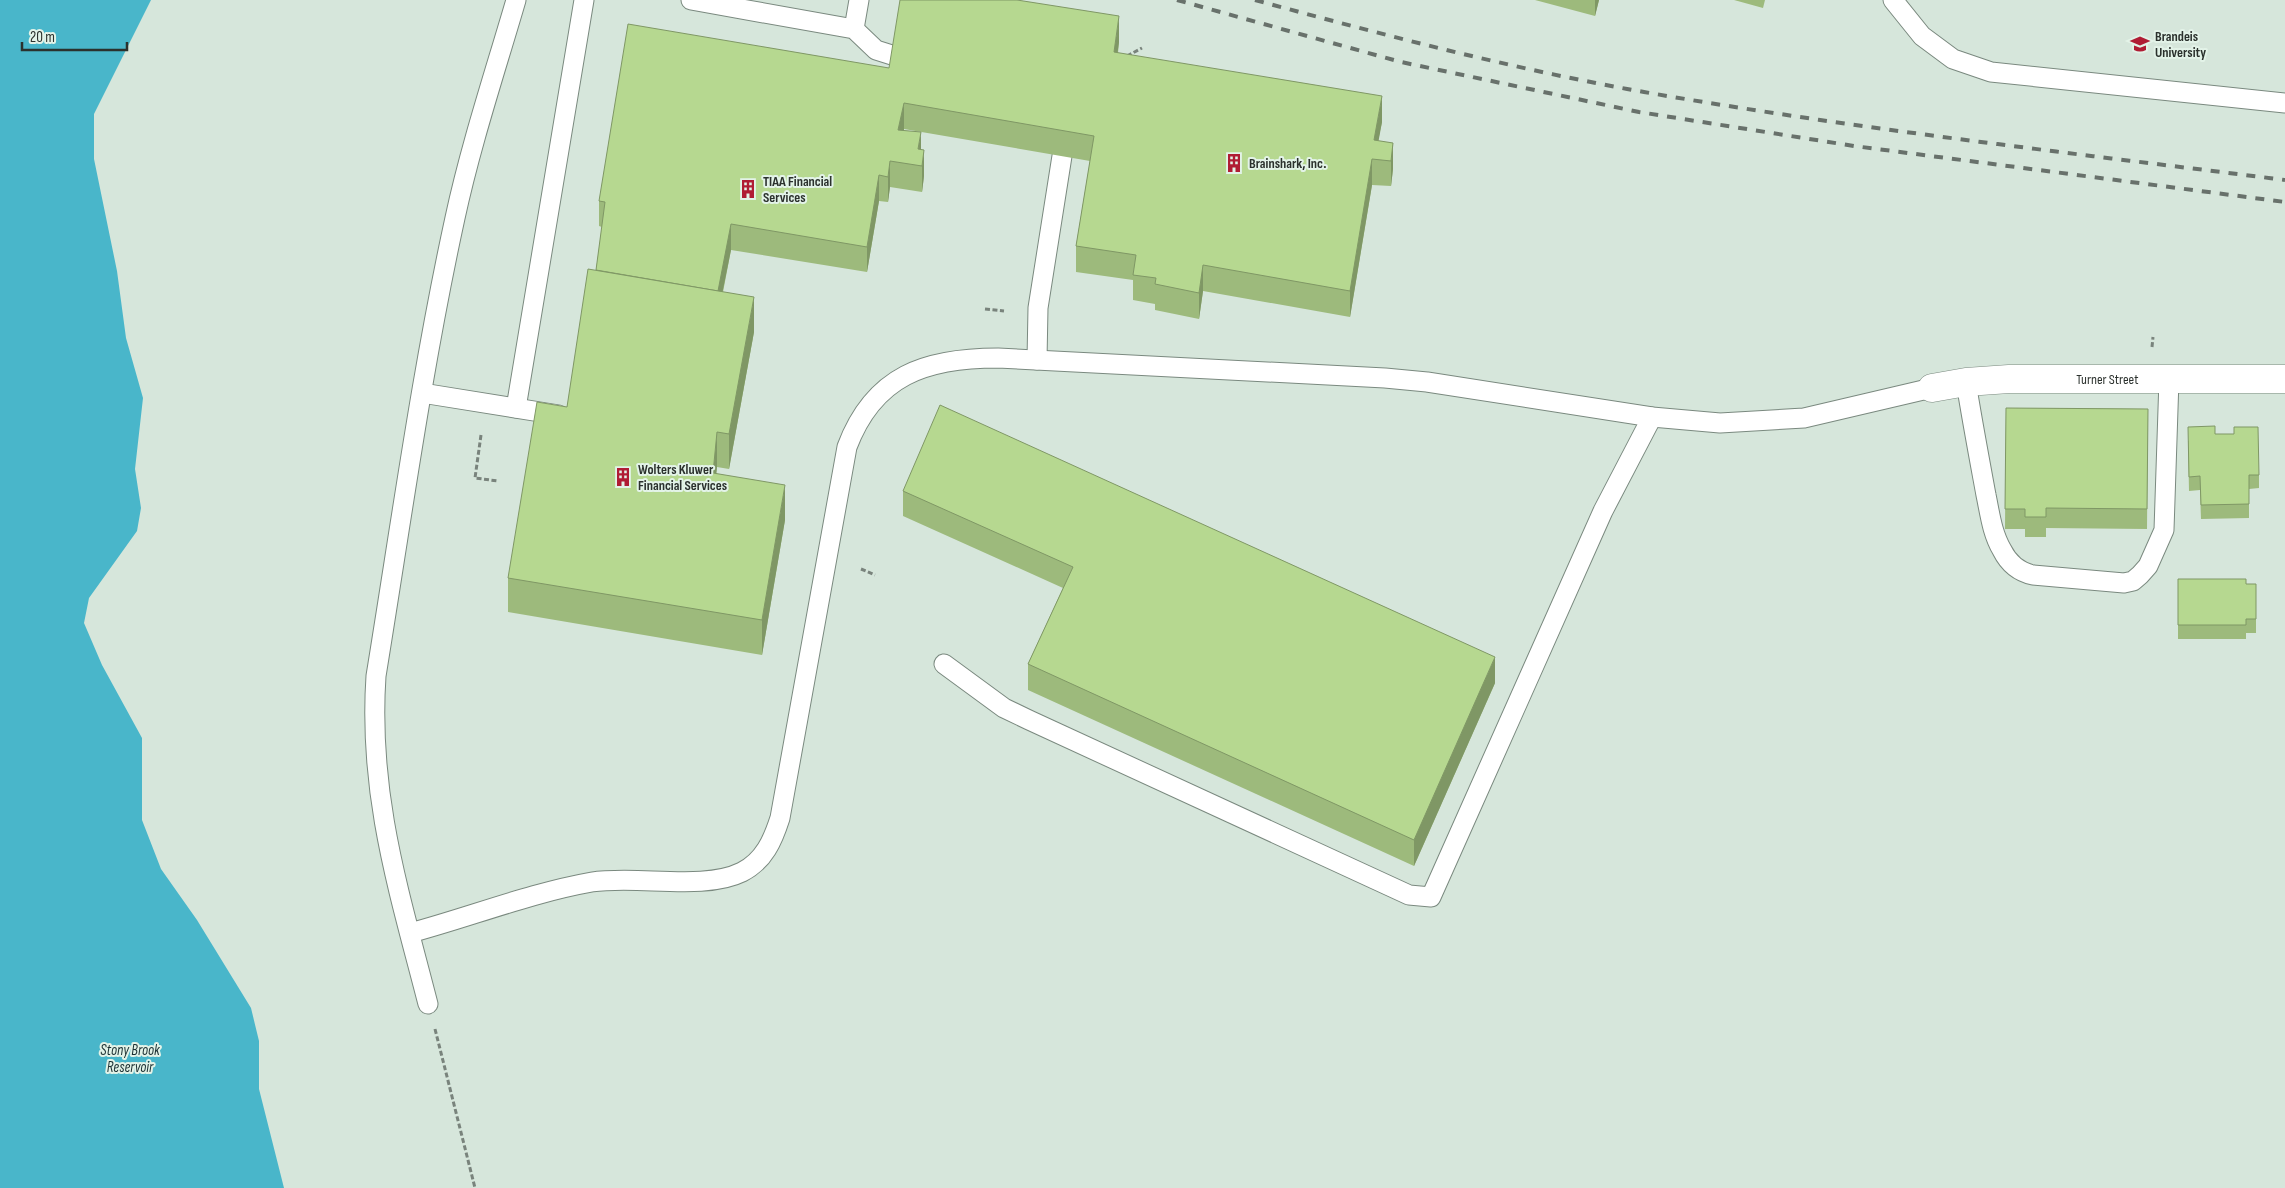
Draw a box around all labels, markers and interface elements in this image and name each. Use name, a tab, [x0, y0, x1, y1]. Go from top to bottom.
scale bar	[22, 20, 128, 52]
text: 20 m	[30, 28, 55, 47]
place label: Brandeis University	[2155, 28, 2206, 61]
school or university icon: Brandeis University	[2129, 33, 2151, 55]
building icon: Brainshark, Inc.	[1223, 152, 1245, 174]
place label: Brainshark, Inc.	[1249, 155, 1326, 172]
place label: TIAA Financial Services	[763, 173, 832, 206]
building icon: TIAA Financial Services	[737, 178, 759, 200]
street label: Turner Street	[2076, 371, 2138, 388]
place label: Wolters Kluwer Financial Services	[638, 461, 727, 494]
building icon: Wolters Kluwer Financial Services	[612, 466, 634, 488]
water label: Stony Brook Reservoir	[100, 1041, 160, 1077]

